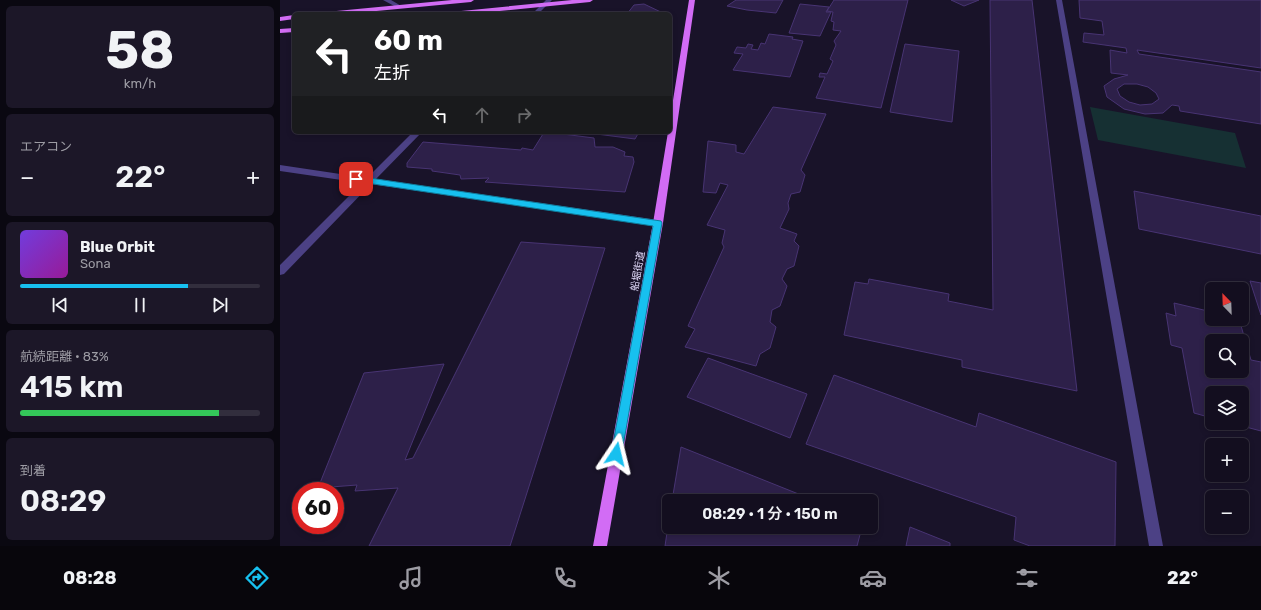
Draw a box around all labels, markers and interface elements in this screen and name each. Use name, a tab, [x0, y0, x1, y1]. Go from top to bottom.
text: 58	[106, 19, 174, 81]
text: 60 m	[374, 24, 443, 57]
icon: left	[308, 28, 360, 80]
text: 左折	[374, 62, 410, 84]
text: km/h	[124, 76, 156, 91]
icon: left	[429, 104, 451, 126]
icon: ahead	[471, 104, 493, 126]
icon: right	[513, 104, 535, 126]
text: エアコン	[20, 139, 72, 154]
text: 22°	[115, 159, 165, 195]
pin	[339, 162, 373, 196]
text: −	[20, 164, 34, 191]
text: +	[246, 164, 260, 191]
icon: arrive	[345, 168, 367, 190]
text: Blue Orbit	[80, 238, 155, 256]
street label: 船堀街道	[629, 250, 647, 292]
text: Sona	[80, 256, 111, 271]
north arrow	[1205, 282, 1249, 326]
map controls	[1205, 282, 1249, 534]
icon: previous	[49, 294, 71, 316]
icon: pause	[129, 294, 151, 316]
icon: next	[209, 294, 231, 316]
button: search	[1205, 334, 1249, 378]
text: 航続距離 · 83%	[20, 349, 109, 364]
text: 415 km	[20, 369, 124, 405]
button: layers	[1205, 386, 1249, 430]
position arrow	[595, 433, 637, 475]
button: +	[1205, 438, 1249, 482]
text: 到着	[20, 463, 46, 478]
speed limit sign: 60	[292, 482, 344, 534]
text: 08:29	[20, 483, 106, 519]
button: −	[1205, 490, 1249, 534]
text: 08:29 · 1 分 · 150 m	[702, 505, 838, 523]
icon: directions	[243, 564, 271, 592]
icon: music	[397, 564, 425, 592]
icon: phone	[551, 564, 579, 592]
icon: climate	[705, 564, 733, 592]
icon: car	[859, 564, 887, 592]
icon: filters	[1013, 564, 1041, 592]
text: 08:28	[63, 567, 117, 589]
text: 22°	[1167, 567, 1198, 589]

